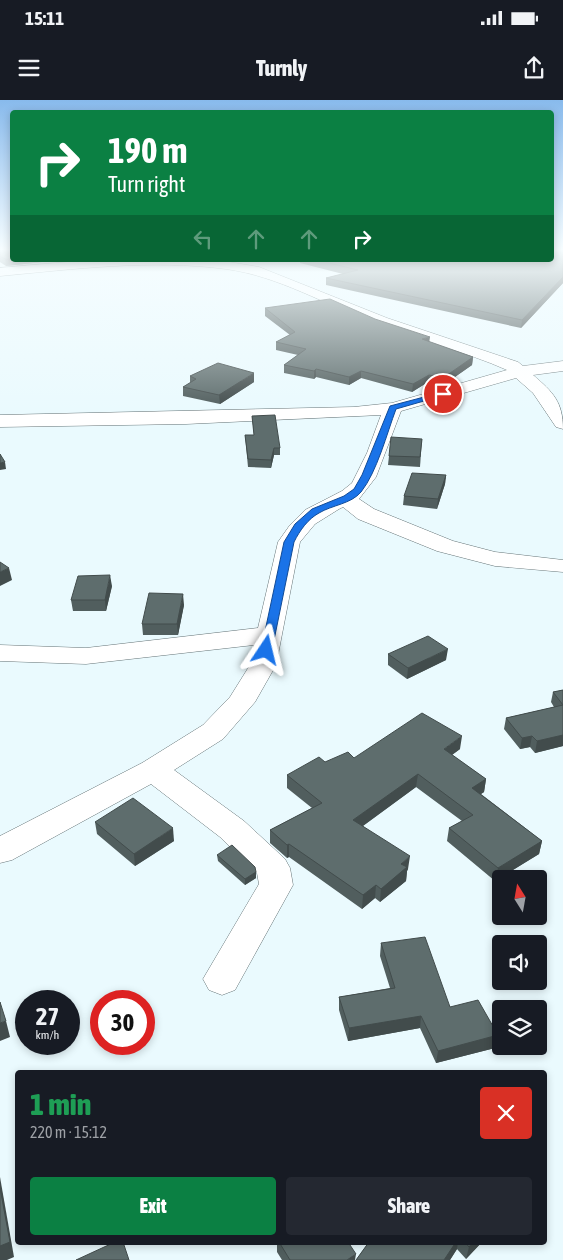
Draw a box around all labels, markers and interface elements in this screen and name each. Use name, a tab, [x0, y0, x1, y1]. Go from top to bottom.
text: 15:11	[25, 7, 64, 29]
icon: menu	[15, 54, 43, 82]
icon: share	[520, 54, 548, 82]
text: Turnly	[256, 55, 307, 81]
icon: right	[25, 130, 90, 195]
text: 190 m	[108, 130, 187, 170]
text: Turn right	[108, 171, 185, 197]
icon: left	[189, 225, 217, 253]
icon: ahead	[242, 225, 270, 253]
icon: ahead	[295, 225, 323, 253]
icon: right	[348, 225, 376, 253]
pin	[422, 373, 464, 415]
icon: arrive	[429, 380, 457, 408]
position arrow	[239, 623, 291, 675]
north arrow	[492, 870, 548, 925]
map controls	[492, 870, 547, 1055]
button: sound	[492, 935, 547, 990]
speed limit sign: 30	[90, 990, 155, 1055]
button: layers	[492, 1000, 547, 1055]
text: 27	[36, 1002, 59, 1030]
text: km/h	[36, 1028, 59, 1042]
text: 1 min	[30, 1087, 91, 1121]
button: close	[480, 1087, 532, 1139]
text: 220 m · 15:12	[30, 1123, 107, 1141]
button: Exit	[30, 1177, 276, 1235]
button: Share	[286, 1177, 532, 1235]

